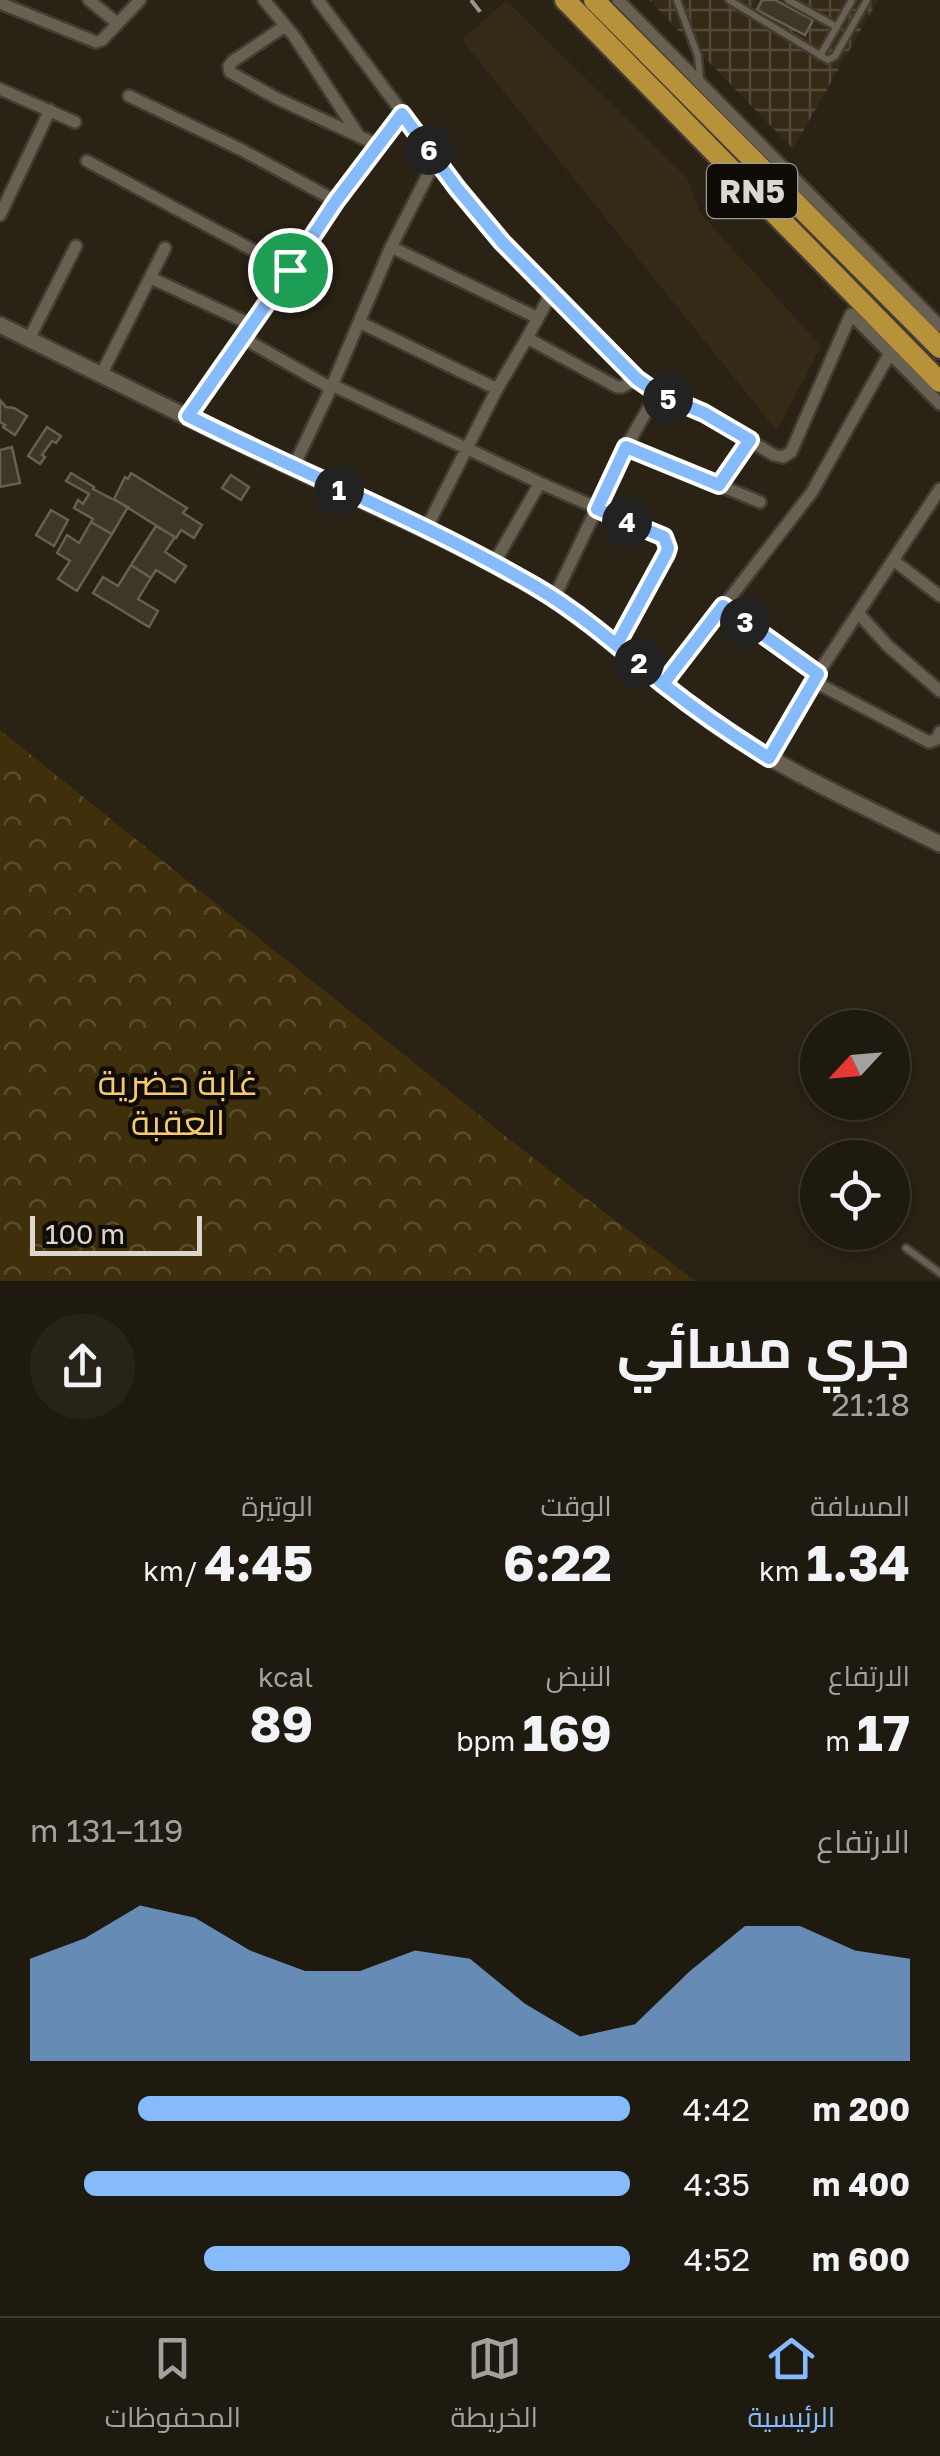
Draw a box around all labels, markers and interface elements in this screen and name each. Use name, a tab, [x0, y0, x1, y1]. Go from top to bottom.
pin: 6	[404, 125, 454, 175]
text: 6	[420, 133, 438, 166]
road number: RN5	[707, 164, 797, 218]
pin	[248, 228, 333, 313]
icon: arrive	[263, 243, 318, 298]
pin: 5	[643, 374, 693, 424]
text: 5	[659, 382, 677, 415]
pin: 1	[314, 465, 364, 515]
text: 1	[332, 473, 346, 506]
pin: 4	[602, 497, 652, 547]
text: 4	[618, 505, 636, 538]
pin: 3	[720, 597, 770, 647]
text: 3	[736, 605, 754, 638]
pin: 2	[614, 638, 664, 688]
text: 2	[630, 646, 648, 679]
north arrow	[800, 1010, 910, 1120]
map controls	[800, 1010, 910, 1250]
park label: غابة حضرية العقبة	[98, 1061, 258, 1143]
button: locate	[800, 1140, 910, 1250]
scale bar	[30, 1211, 202, 1256]
text: 100 m	[45, 1217, 125, 1250]
button: share	[30, 1314, 135, 1419]
text: جري مسائي	[617, 1314, 910, 1380]
text: 21:18	[831, 1385, 910, 1423]
text: الوتيرة	[241, 1489, 313, 1522]
text: الوقت	[540, 1489, 612, 1522]
text: المسافة	[810, 1489, 910, 1522]
text: 4:45	[204, 1532, 313, 1592]
text: 6:22	[503, 1532, 612, 1592]
text: 1.34	[807, 1532, 910, 1592]
text: /km	[143, 1554, 204, 1587]
text: km	[759, 1554, 807, 1587]
text: النبض	[546, 1659, 612, 1692]
text: الارتفاع	[828, 1659, 910, 1692]
text: kcal	[258, 1660, 313, 1693]
text: 89	[250, 1693, 313, 1753]
text: 169	[522, 1702, 612, 1762]
text: 17	[857, 1702, 910, 1762]
text: bpm	[456, 1724, 522, 1757]
text: m	[825, 1724, 857, 1757]
text: 119–131 m	[30, 1811, 183, 1849]
text: الارتفاع	[816, 1822, 910, 1860]
text: 4:42	[683, 2090, 750, 2128]
text: 200 m	[813, 2090, 910, 2128]
text: 4:35	[684, 2165, 750, 2203]
text: 400 m	[812, 2165, 910, 2203]
text: 4:52	[684, 2240, 750, 2278]
text: 600 m	[812, 2240, 910, 2278]
tab: المحفوظات	[105, 2331, 241, 2443]
tab: الخريطة	[451, 2331, 538, 2443]
tab: الرئيسية	[747, 2331, 835, 2443]

